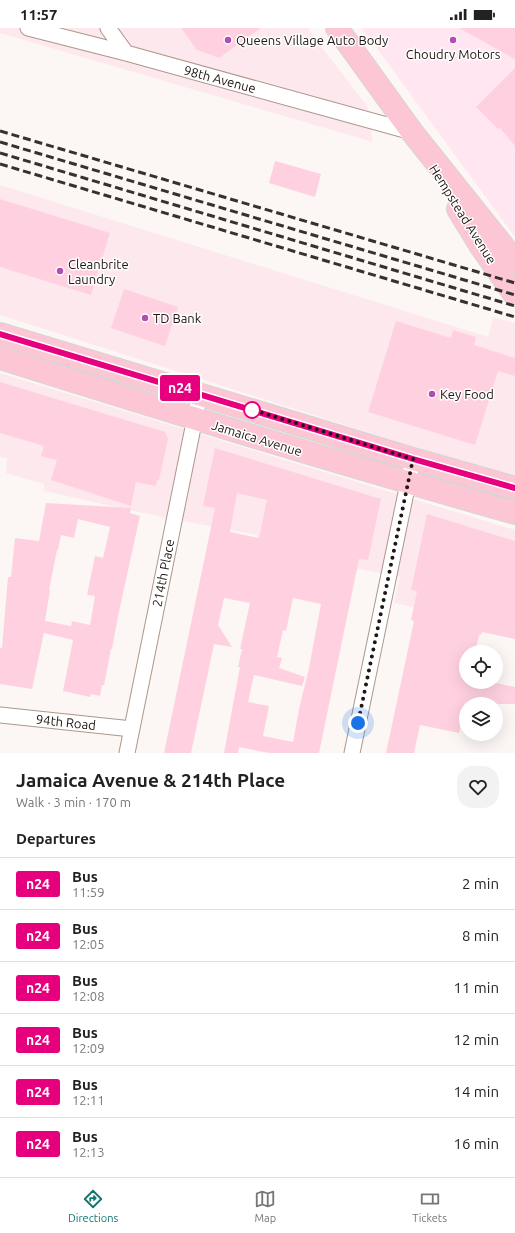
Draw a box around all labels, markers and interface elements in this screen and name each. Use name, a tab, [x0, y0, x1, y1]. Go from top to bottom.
text: 11:57	[20, 6, 58, 23]
place label: Queens Village Auto Body	[236, 33, 388, 48]
marker: Queens Village Auto Body	[223, 35, 233, 45]
marker: Choudry Motors	[448, 35, 458, 45]
place label: Choudry Motors	[406, 47, 501, 61]
street label: 98th Avenue	[182, 63, 258, 95]
street label: Hempstead Avenue	[427, 162, 499, 266]
place label: Cleanbrite Laundry	[68, 257, 129, 286]
marker: Cleanbrite Laundry	[55, 266, 65, 276]
place label: TD Bank	[153, 311, 202, 325]
marker: TD Bank	[140, 313, 150, 323]
line badge: n24	[157, 375, 203, 401]
text: n24	[168, 380, 192, 396]
place label: Key Food	[440, 387, 494, 401]
marker: Key Food	[427, 389, 437, 399]
unlabelled marker	[243, 401, 261, 419]
street label: Jamaica Avenue	[210, 418, 304, 458]
street label: 214th Place	[150, 538, 176, 608]
map controls	[459, 645, 503, 741]
button: locate	[459, 645, 503, 689]
button: layers	[459, 697, 503, 741]
street label: 94th Road	[35, 712, 97, 732]
your location	[348, 713, 368, 733]
button: heart	[457, 766, 499, 808]
text: Jamaica Avenue & 214th Place	[16, 769, 285, 791]
text: Walk · 3 min · 170 m	[16, 795, 131, 809]
text: Departures	[16, 830, 96, 847]
text: Bus	[72, 868, 98, 885]
text: 2 min	[462, 875, 499, 892]
text: n24	[26, 876, 50, 892]
text: 11:59	[72, 885, 105, 899]
text: Bus	[72, 920, 98, 937]
text: 8 min	[462, 927, 499, 944]
text: n24	[26, 928, 50, 944]
text: 12:05	[72, 937, 105, 951]
text: Bus	[72, 972, 98, 989]
text: 11 min	[453, 979, 499, 996]
text: n24	[26, 980, 50, 996]
text: 12:08	[72, 989, 105, 1003]
text: Bus	[72, 1024, 98, 1041]
text: 12 min	[453, 1031, 499, 1048]
text: n24	[26, 1032, 50, 1048]
text: 12:09	[72, 1041, 105, 1055]
text: Bus	[72, 1076, 98, 1093]
text: 14 min	[453, 1083, 499, 1100]
text: n24	[26, 1084, 50, 1100]
text: 12:11	[72, 1093, 105, 1107]
text: Bus	[72, 1128, 98, 1145]
text: 16 min	[453, 1135, 499, 1152]
text: n24	[26, 1136, 50, 1152]
text: 12:13	[72, 1145, 105, 1159]
tab: Directions	[68, 1188, 118, 1224]
tab: Map	[254, 1188, 276, 1224]
tab: Tickets	[412, 1188, 447, 1224]

